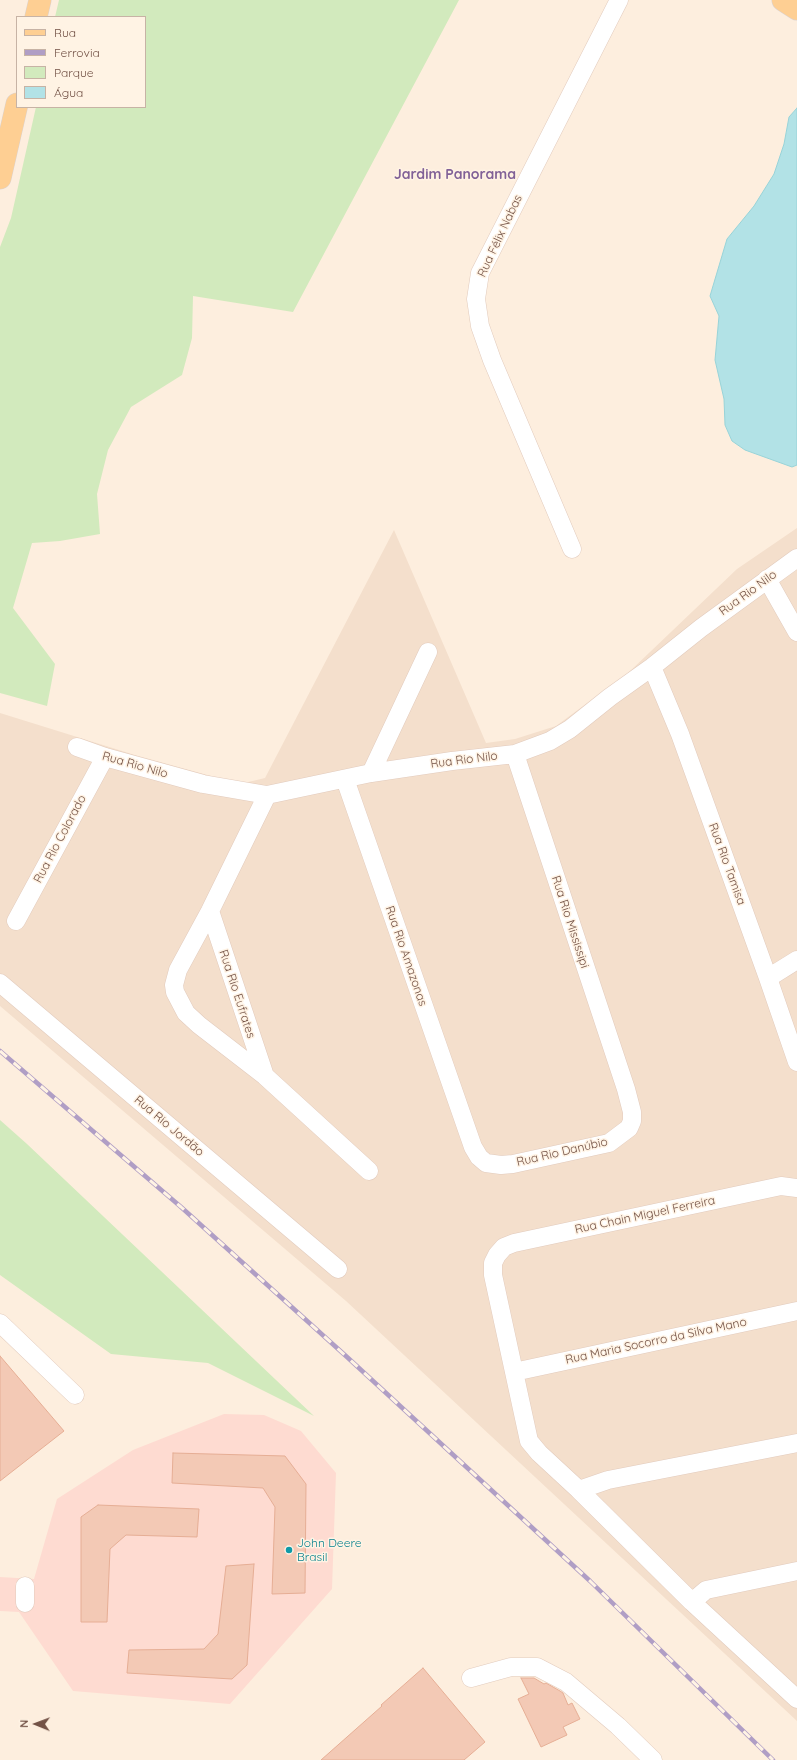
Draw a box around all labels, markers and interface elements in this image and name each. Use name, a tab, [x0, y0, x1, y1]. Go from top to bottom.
legend	[16, 16, 146, 108]
text: Rua	[54, 25, 76, 40]
text: Ferrovia	[54, 45, 100, 60]
text: Parque	[54, 65, 94, 80]
text: Água	[54, 85, 83, 100]
district label: Jardim Panorama	[394, 167, 516, 183]
street label: Rua Félix Nabas	[475, 192, 525, 280]
street label: Rua Rio Nilo	[716, 567, 780, 619]
street label: Rua Rio Nilo	[101, 749, 169, 781]
street label: Rua Rio Nilo	[430, 749, 498, 771]
street label: Rua Rio Colorado	[31, 793, 89, 885]
street label: Rua Rio Tamisa	[705, 821, 749, 907]
street label: Rua Rio Mississipi	[548, 874, 592, 970]
street label: Rua Rio Amazonas	[382, 904, 430, 1008]
street label: Rua Rio Eufrates	[216, 948, 258, 1040]
street label: Rua Rio Jordão	[131, 1093, 207, 1159]
street label: Rua Rio Danúbio	[515, 1135, 609, 1169]
street label: Rua Chain Miguel Ferreira	[574, 1193, 716, 1237]
street label: Rua Maria Socorro da Silva Mano	[564, 1315, 748, 1367]
place label: John Deere Brasil	[297, 1536, 362, 1564]
marker: John Deere Brasil	[284, 1545, 294, 1555]
north arrow	[16, 1704, 56, 1744]
text: N	[17, 1720, 31, 1728]

